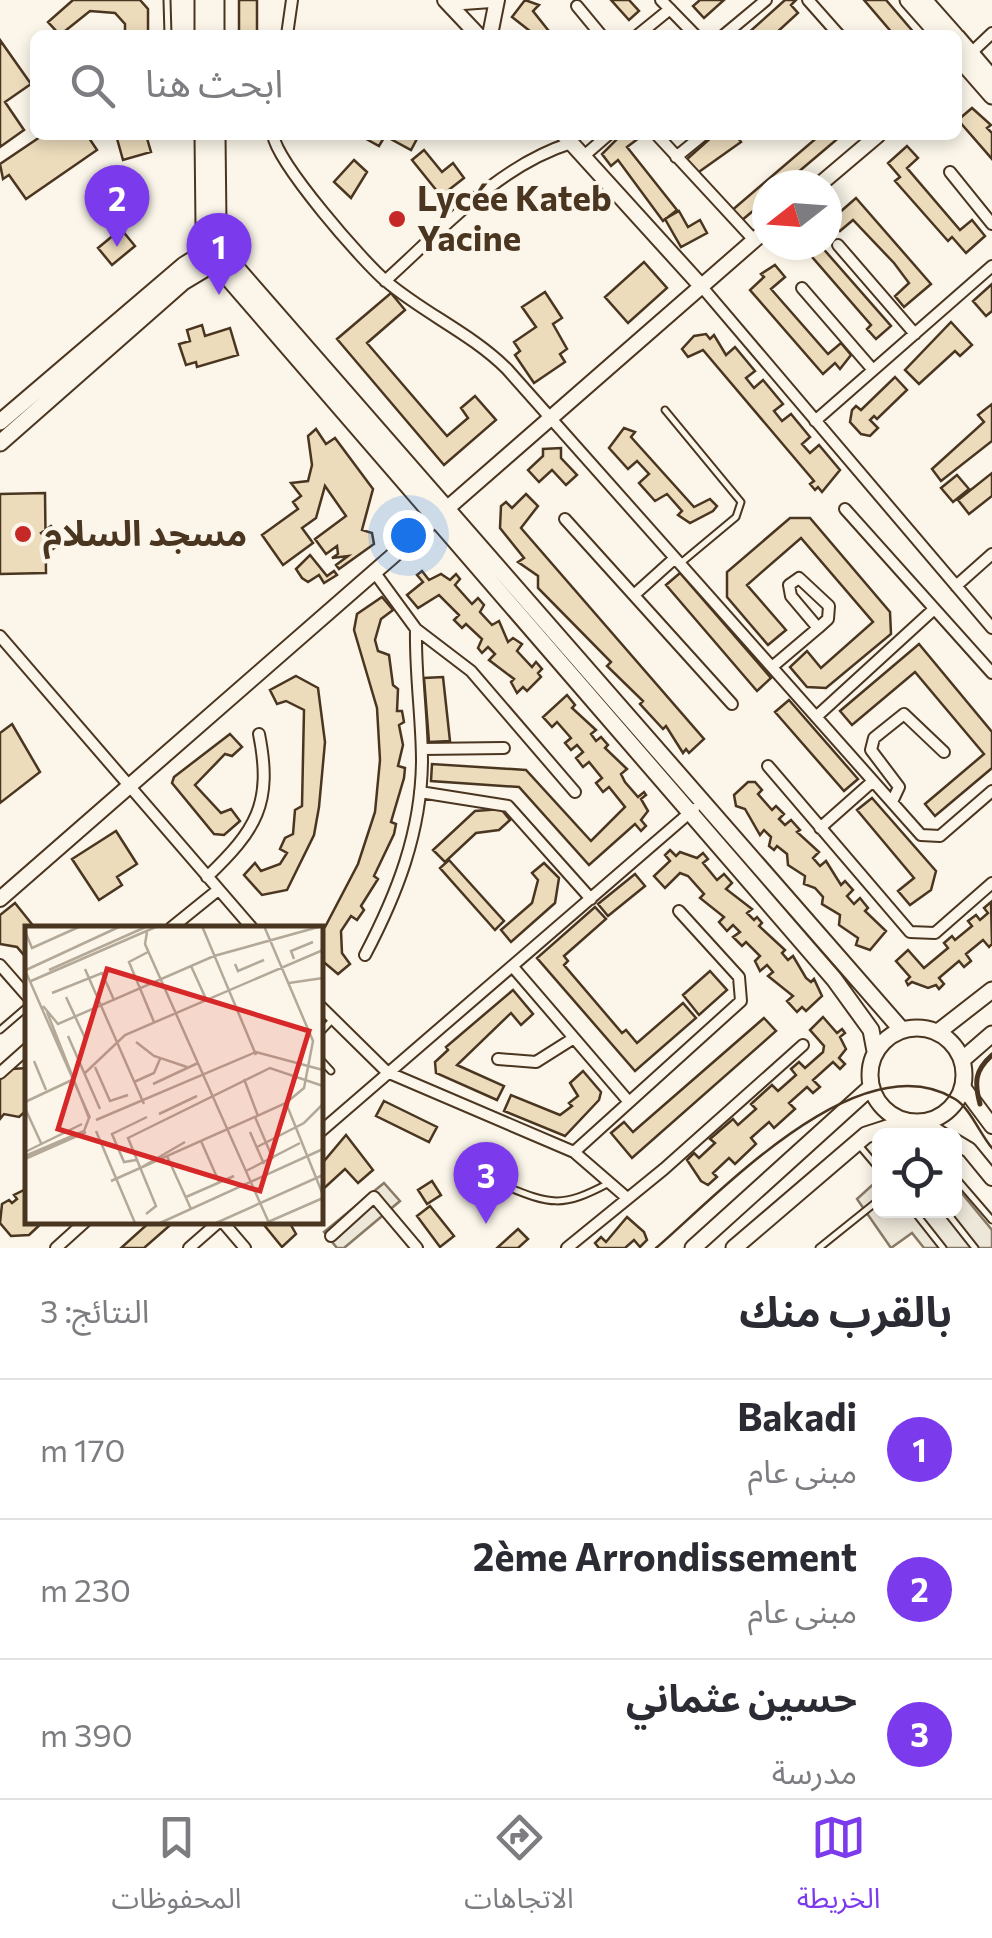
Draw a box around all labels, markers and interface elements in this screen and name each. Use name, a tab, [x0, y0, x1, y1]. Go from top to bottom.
search box	[30, 30, 962, 140]
icon: search	[65, 58, 120, 113]
text: ابحث هنا	[145, 58, 283, 105]
pin: 2	[84, 164, 150, 247]
north arrow	[752, 170, 842, 260]
place label: Lycée Kateb Yacine	[417, 175, 612, 258]
marker: Lycée Kateb Yacine	[386, 208, 408, 230]
pin: 1	[186, 212, 252, 295]
place label: مسجد السلام	[43, 510, 247, 560]
your location	[383, 510, 434, 561]
marker: مسجد السلام	[12, 523, 34, 545]
inset map	[25, 926, 322, 1223]
map controls	[872, 1128, 962, 1218]
button: locate	[872, 1128, 962, 1218]
pin: 3	[454, 1142, 518, 1224]
text: بالقرب منك	[739, 1284, 952, 1336]
text: النتائج: 3	[40, 1290, 149, 1330]
text: Bakadi	[737, 1392, 857, 1439]
text: 170 m	[40, 1429, 125, 1469]
text: 1	[912, 1429, 927, 1469]
text: مبنى عام	[748, 1450, 857, 1490]
text: 2ème Arrondissement	[473, 1532, 857, 1579]
text: 230 m	[40, 1569, 131, 1609]
text: 2	[910, 1569, 929, 1609]
text: مبنى عام	[748, 1590, 857, 1630]
text: حسين عثماني	[626, 1673, 857, 1720]
text: 390 m	[40, 1714, 133, 1754]
text: 3	[910, 1714, 929, 1754]
text: مدرسة	[772, 1751, 857, 1791]
tab: المحفوظات	[111, 1810, 241, 1929]
tab: الاتجاهات	[464, 1810, 574, 1929]
tab: الخريطة	[797, 1810, 881, 1929]

